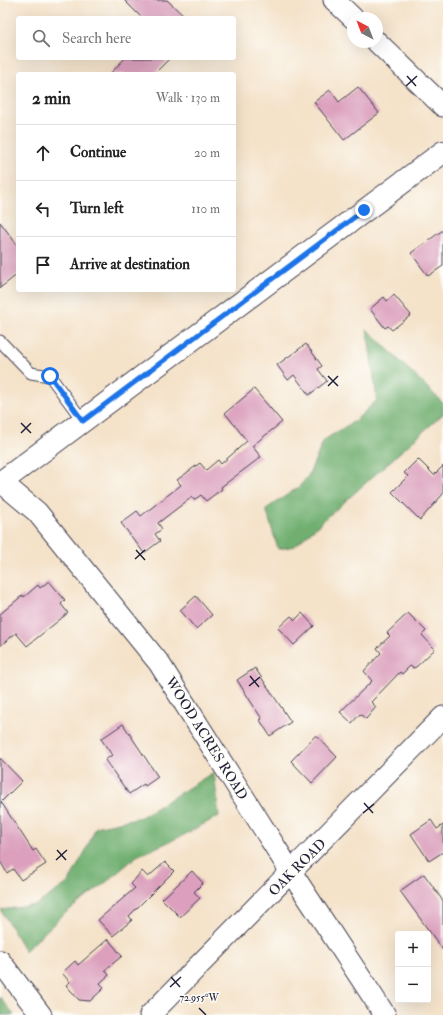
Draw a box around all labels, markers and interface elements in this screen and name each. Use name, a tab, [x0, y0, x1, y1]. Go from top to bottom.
north arrow	[347, 12, 383, 48]
search box	[16, 16, 236, 60]
icon: search	[30, 27, 52, 49]
text: Search here	[62, 29, 131, 48]
text: 2 min	[32, 88, 71, 109]
text: Walk · 130 m	[156, 90, 220, 106]
icon: ahead	[32, 142, 54, 164]
text: Continue	[70, 143, 126, 162]
text: 20 m	[194, 145, 220, 161]
icon: left	[32, 198, 54, 220]
text: Turn left	[70, 199, 124, 218]
text: 110 m	[191, 201, 220, 217]
route end	[355, 201, 373, 219]
icon: arrive	[32, 254, 54, 276]
text: Arrive at destination	[70, 255, 190, 274]
route start	[41, 367, 59, 385]
street label: WOOD ACRES ROAD	[161, 673, 251, 803]
street label: OAK ROAD	[265, 835, 330, 900]
map controls	[395, 931, 431, 1003]
button: +	[395, 931, 431, 967]
button: −	[395, 967, 431, 1003]
text: 72.955°W	[179, 992, 219, 1004]

